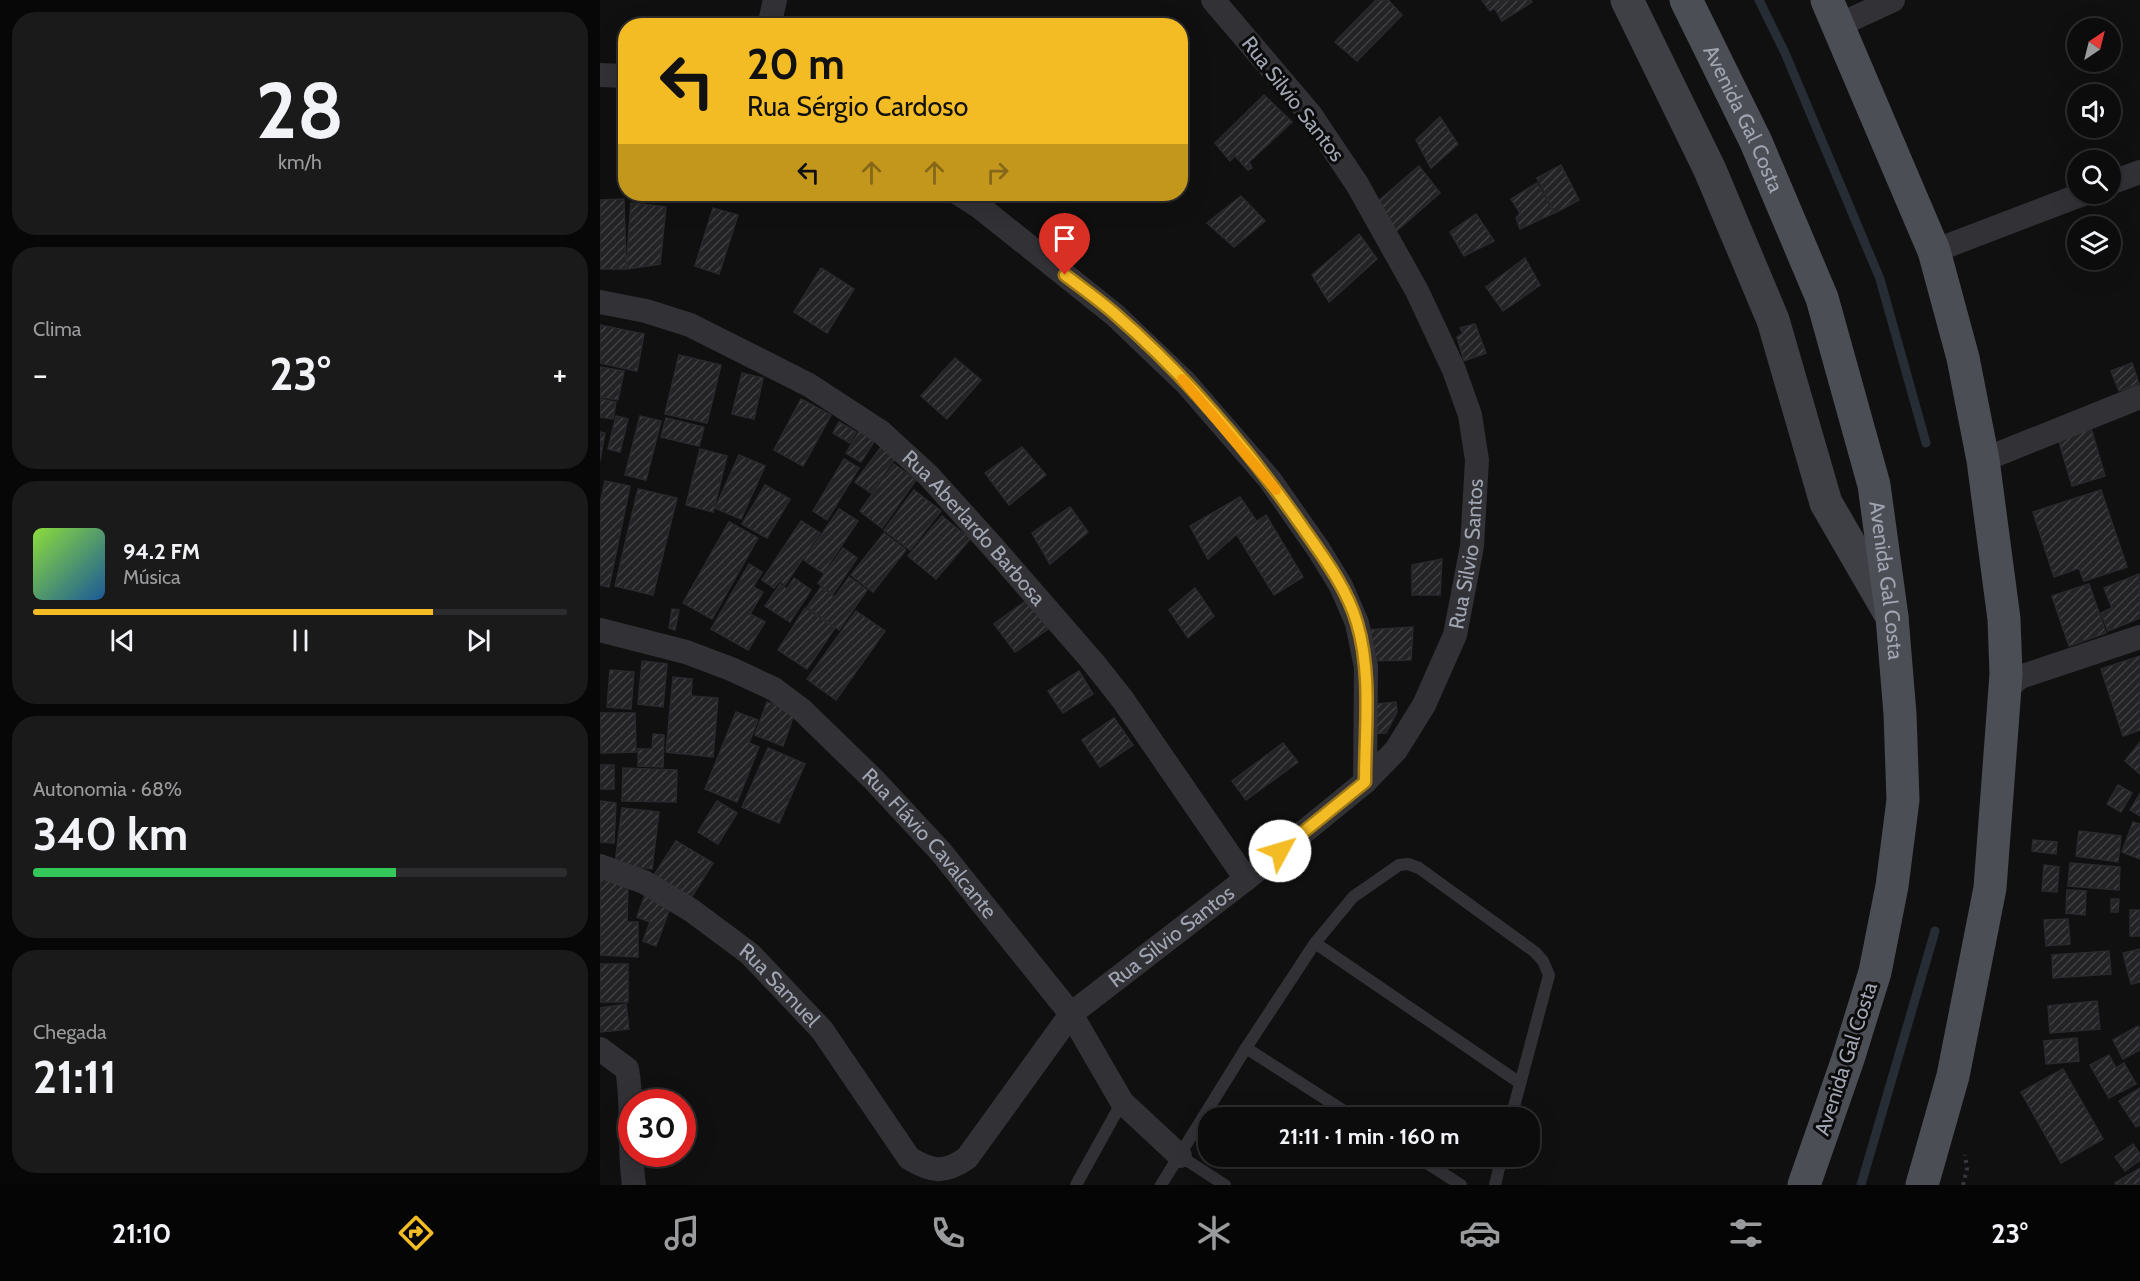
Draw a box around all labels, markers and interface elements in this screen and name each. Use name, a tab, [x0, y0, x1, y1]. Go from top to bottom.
north arrow	[2067, 18, 2121, 72]
map controls	[2067, 18, 2121, 270]
street label: Rua Silvio Santos	[1237, 31, 1350, 166]
text: 20 m	[747, 38, 845, 90]
street label: Avenida Gal Costa	[1698, 41, 1789, 196]
icon: left	[648, 42, 726, 120]
text: 28	[256, 63, 344, 158]
button: sound	[2067, 84, 2121, 138]
text: Rua Sérgio Cardoso	[747, 90, 968, 123]
text: km/h	[278, 150, 322, 174]
button: search	[2067, 150, 2121, 204]
icon: left	[792, 156, 825, 189]
icon: ahead	[855, 156, 888, 189]
icon: ahead	[918, 156, 951, 189]
icon: right	[981, 156, 1014, 189]
pin	[1039, 213, 1090, 275]
button: layers	[2067, 216, 2121, 270]
icon: arrive	[1048, 222, 1081, 255]
text: Clima	[33, 317, 81, 341]
text: 23°	[269, 347, 331, 401]
text: −	[33, 354, 48, 394]
text: +	[552, 354, 567, 394]
street label: Rua Aberlardo Barbosa	[897, 445, 1051, 610]
street label: Rua Silvio Santos	[1443, 478, 1488, 631]
street label: Avenida Gal Costa	[1864, 499, 1908, 661]
text: 94.2 FM	[123, 538, 200, 565]
text: Música	[123, 565, 181, 589]
icon: previous	[106, 624, 139, 657]
icon: pause	[284, 624, 317, 657]
icon: next	[462, 624, 495, 657]
street label: Rua Flávio Cavalcante	[857, 763, 1003, 924]
text: Autonomia · 68%	[33, 777, 182, 801]
text: 340 km	[33, 807, 188, 861]
position arrow	[1248, 819, 1312, 883]
street label: Rua Silvio Santos	[1103, 880, 1239, 993]
street label: Rua Samuel	[735, 938, 825, 1032]
street label: Avenida Gal Costa	[1809, 979, 1882, 1139]
text: Chegada	[33, 1020, 107, 1044]
text: 21:11	[33, 1050, 117, 1104]
speed limit sign: 30	[618, 1089, 696, 1167]
text: 21:11 · 1 min · 160 m	[1279, 1123, 1459, 1150]
icon: directions	[395, 1212, 437, 1254]
icon: music	[661, 1212, 703, 1254]
icon: phone	[927, 1212, 969, 1254]
icon: climate	[1193, 1212, 1235, 1254]
icon: car	[1459, 1212, 1501, 1254]
icon: filters	[1725, 1212, 1767, 1254]
text: 21:10	[112, 1217, 171, 1250]
text: 23°	[1991, 1217, 2028, 1250]

